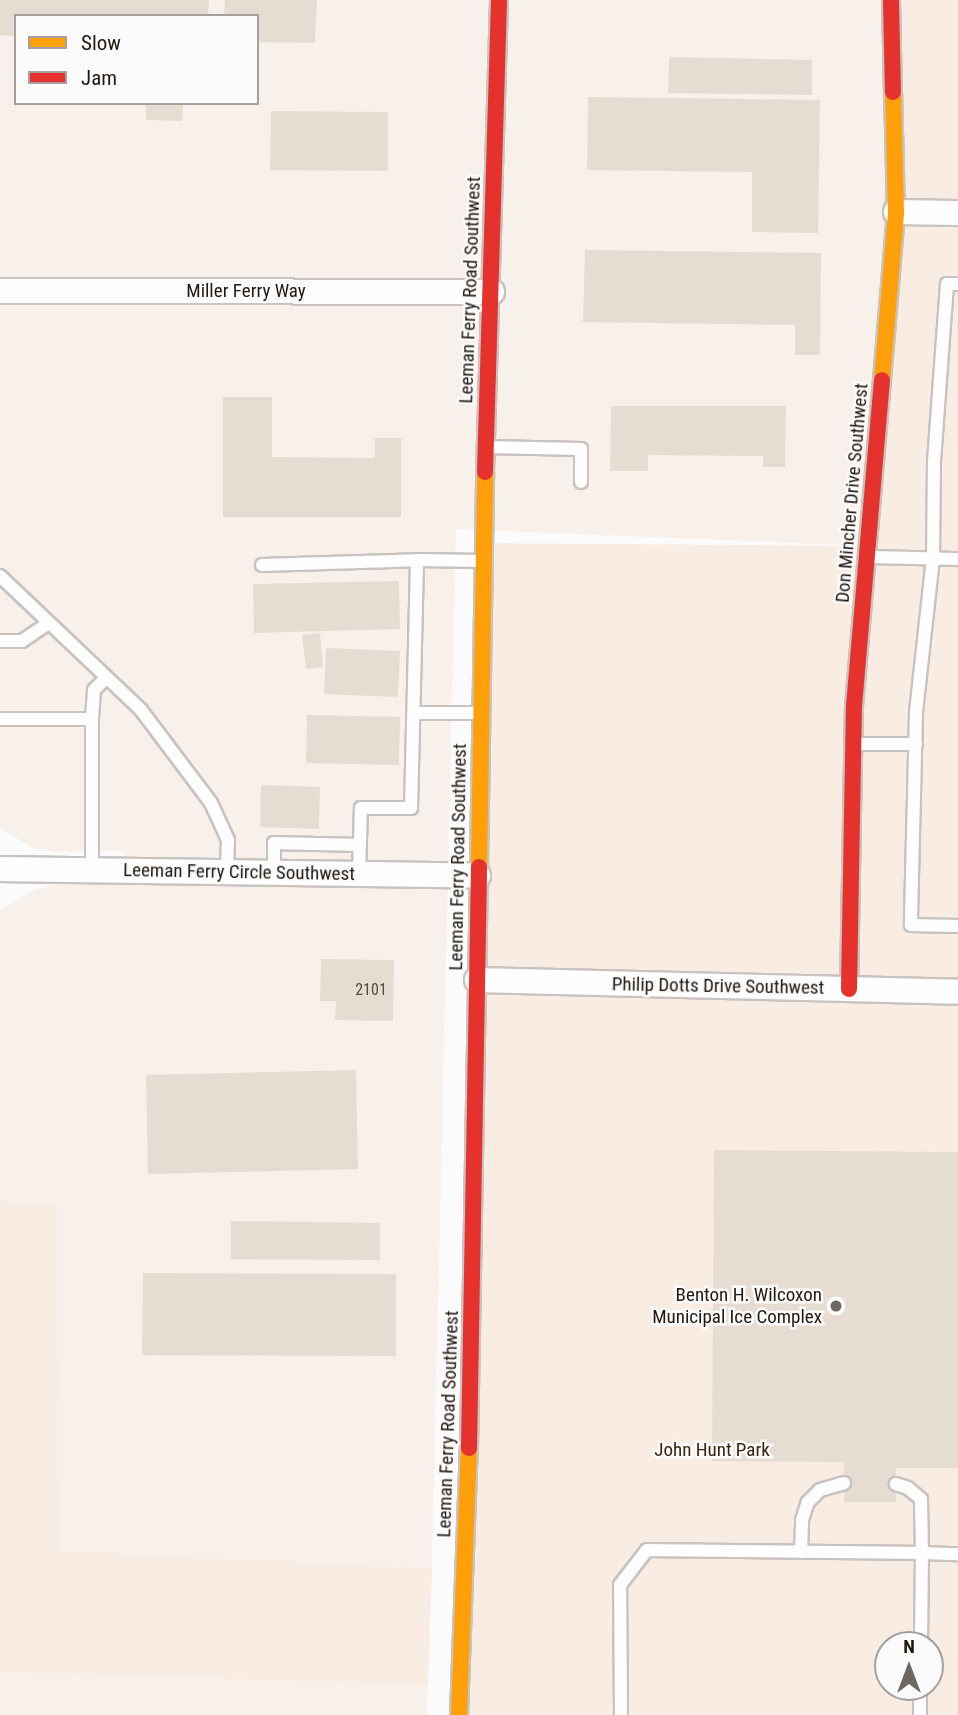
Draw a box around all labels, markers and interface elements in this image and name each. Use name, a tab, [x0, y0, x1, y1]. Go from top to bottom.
legend	[14, 14, 259, 105]
text: Slow	[81, 31, 121, 55]
text: Jam	[81, 66, 117, 90]
street label: Leeman Ferry Road Southwest	[455, 176, 485, 404]
street label: Miller Ferry Way	[186, 280, 306, 302]
street label: Don Mincher Drive Southwest	[831, 382, 873, 604]
street label: Leeman Ferry Road Southwest	[445, 743, 471, 971]
street label: Leeman Ferry Circle Southwest	[123, 859, 355, 885]
street label: Philip Dotts Drive Southwest	[612, 973, 824, 999]
house number: 2101	[355, 980, 387, 1000]
place label: Benton H. Wilcoxon Municipal Ice Complex	[652, 1284, 822, 1328]
marker: Benton H. Wilcoxon Municipal Ice Complex	[828, 1298, 844, 1314]
street label: Leeman Ferry Road Southwest	[433, 1310, 463, 1538]
park label: John Hunt Park	[654, 1439, 770, 1461]
north arrow	[874, 1631, 944, 1701]
text: N	[903, 1635, 915, 1658]

